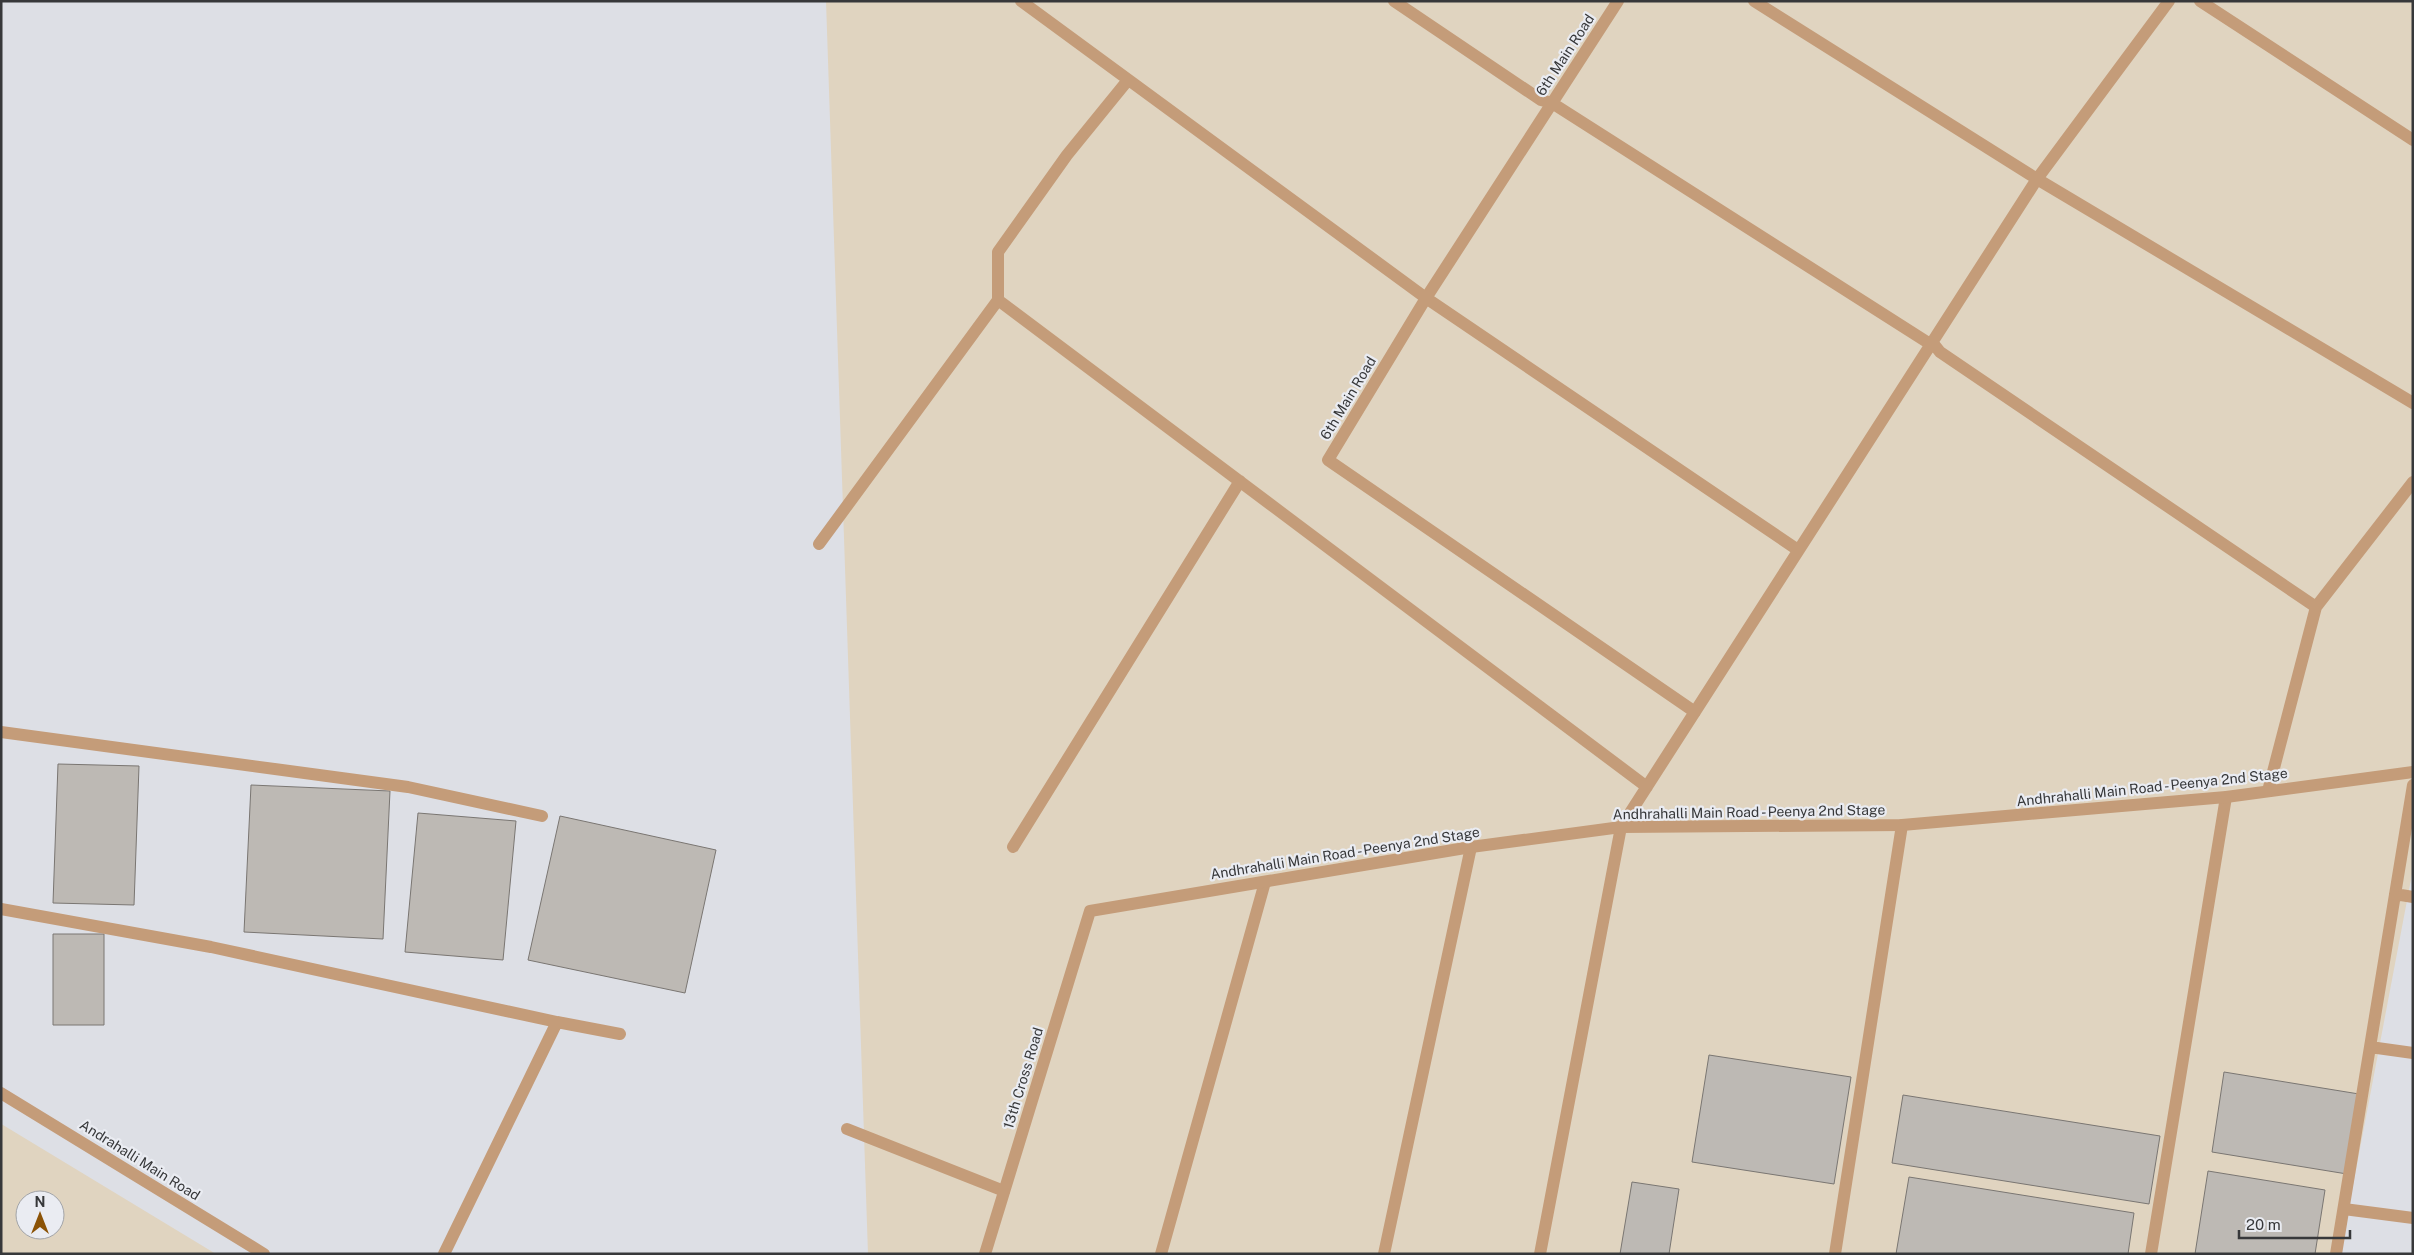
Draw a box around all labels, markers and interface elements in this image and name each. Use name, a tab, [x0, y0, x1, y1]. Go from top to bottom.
street label: 6th Main Road	[1533, 11, 1597, 99]
street label: 6th Main Road	[1317, 354, 1379, 442]
street label: Andhrahalli Main Road - Peenya 2nd Stage	[2016, 765, 2288, 809]
street label: Andhrahalli Main Road - Peenya 2nd Stage	[1613, 802, 1886, 822]
street label: Andhrahalli Main Road - Peenya 2nd Stage	[1209, 824, 1481, 882]
street label: 13th Cross Road	[1000, 1025, 1046, 1131]
street label: Andrahalli Main Road	[77, 1116, 203, 1204]
north arrow	[15, 1190, 65, 1240]
text: N	[35, 1194, 45, 1210]
scale bar	[2239, 1208, 2350, 1240]
text: 20 m	[2246, 1216, 2281, 1233]

